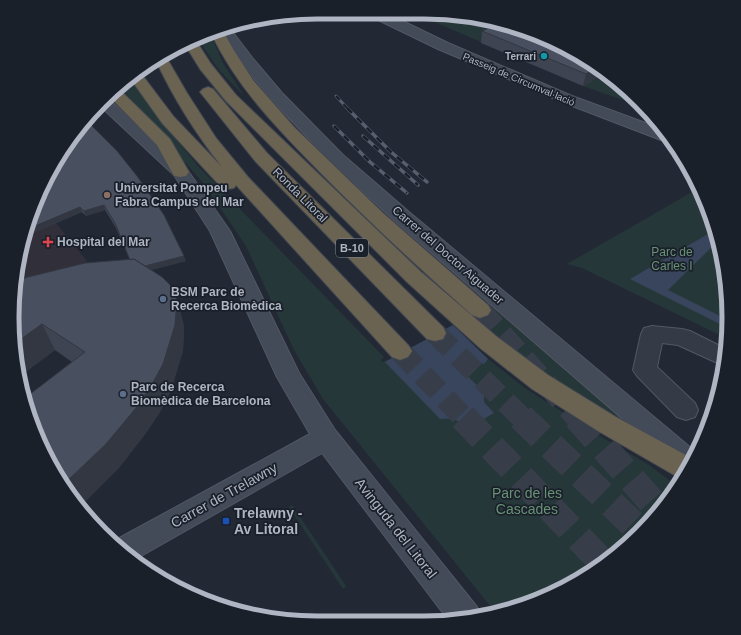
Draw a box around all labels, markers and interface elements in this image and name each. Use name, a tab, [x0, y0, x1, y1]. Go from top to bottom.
street label: Passeig de Circumval·lació	[461, 51, 577, 108]
place label: Terrari	[505, 51, 536, 62]
marker: Terrari	[539, 51, 549, 61]
street label: Ronda Litoral	[270, 165, 330, 225]
place label: Universitat Pompeu Fabra Campus del Mar	[115, 181, 244, 209]
marker: Universitat Pompeu Fabra Campus del Mar	[102, 190, 112, 200]
street label: Carrer del Doctor Aiguader	[390, 203, 506, 307]
place label: Hospital del Mar	[57, 235, 150, 249]
marker: Hospital del Mar	[42, 236, 54, 248]
road number: B-10	[336, 239, 368, 257]
park label: Parc de Carles I	[651, 245, 693, 273]
place label: BSM Parc de Recerca Biomèdica	[171, 285, 282, 313]
marker: BSM Parc de Recerca Biomèdica	[158, 294, 168, 304]
place label: Parc de Recerca Biomèdica de Barcelona	[131, 380, 271, 408]
marker: Parc de Recerca Biomèdica de Barcelona	[118, 389, 128, 399]
street label: Carrer de Trelawny	[168, 459, 280, 531]
street label: Avinguda del Litoral	[352, 475, 440, 581]
park label: Parc de les Cascades	[492, 485, 562, 517]
place label: Trelawny - Av Litoral	[234, 505, 303, 537]
marker: Trelawny - Av Litoral	[221, 516, 231, 526]

